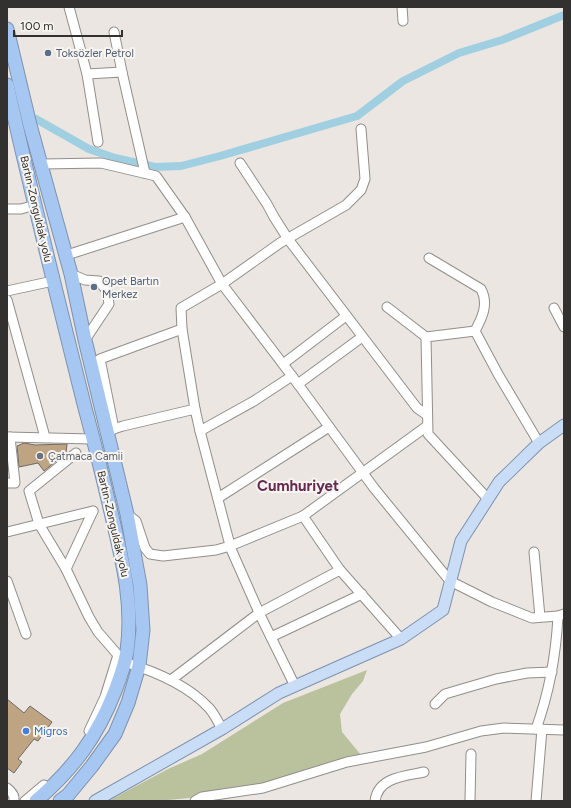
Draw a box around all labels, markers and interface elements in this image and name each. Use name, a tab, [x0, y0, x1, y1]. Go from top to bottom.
scale bar	[14, 12, 122, 38]
text: 100 m	[20, 19, 54, 33]
place label: Toksözler Petrol	[56, 47, 134, 60]
marker: Toksözler Petrol	[43, 48, 53, 58]
street label: Bartın-Zonguldak yolu	[17, 155, 55, 263]
place label: Opet Bartın Merkez	[102, 275, 159, 301]
marker: Opet Bartın Merkez	[89, 282, 99, 292]
place label: Çatmaca Camii	[48, 450, 123, 463]
marker: Çatmaca Camii	[35, 451, 45, 461]
street label: Bartın-Zonguldak yolu	[94, 470, 132, 578]
district label: Cumhuriyet	[257, 477, 339, 495]
place label: Migros	[34, 725, 68, 738]
marker: Migros	[21, 726, 31, 736]

